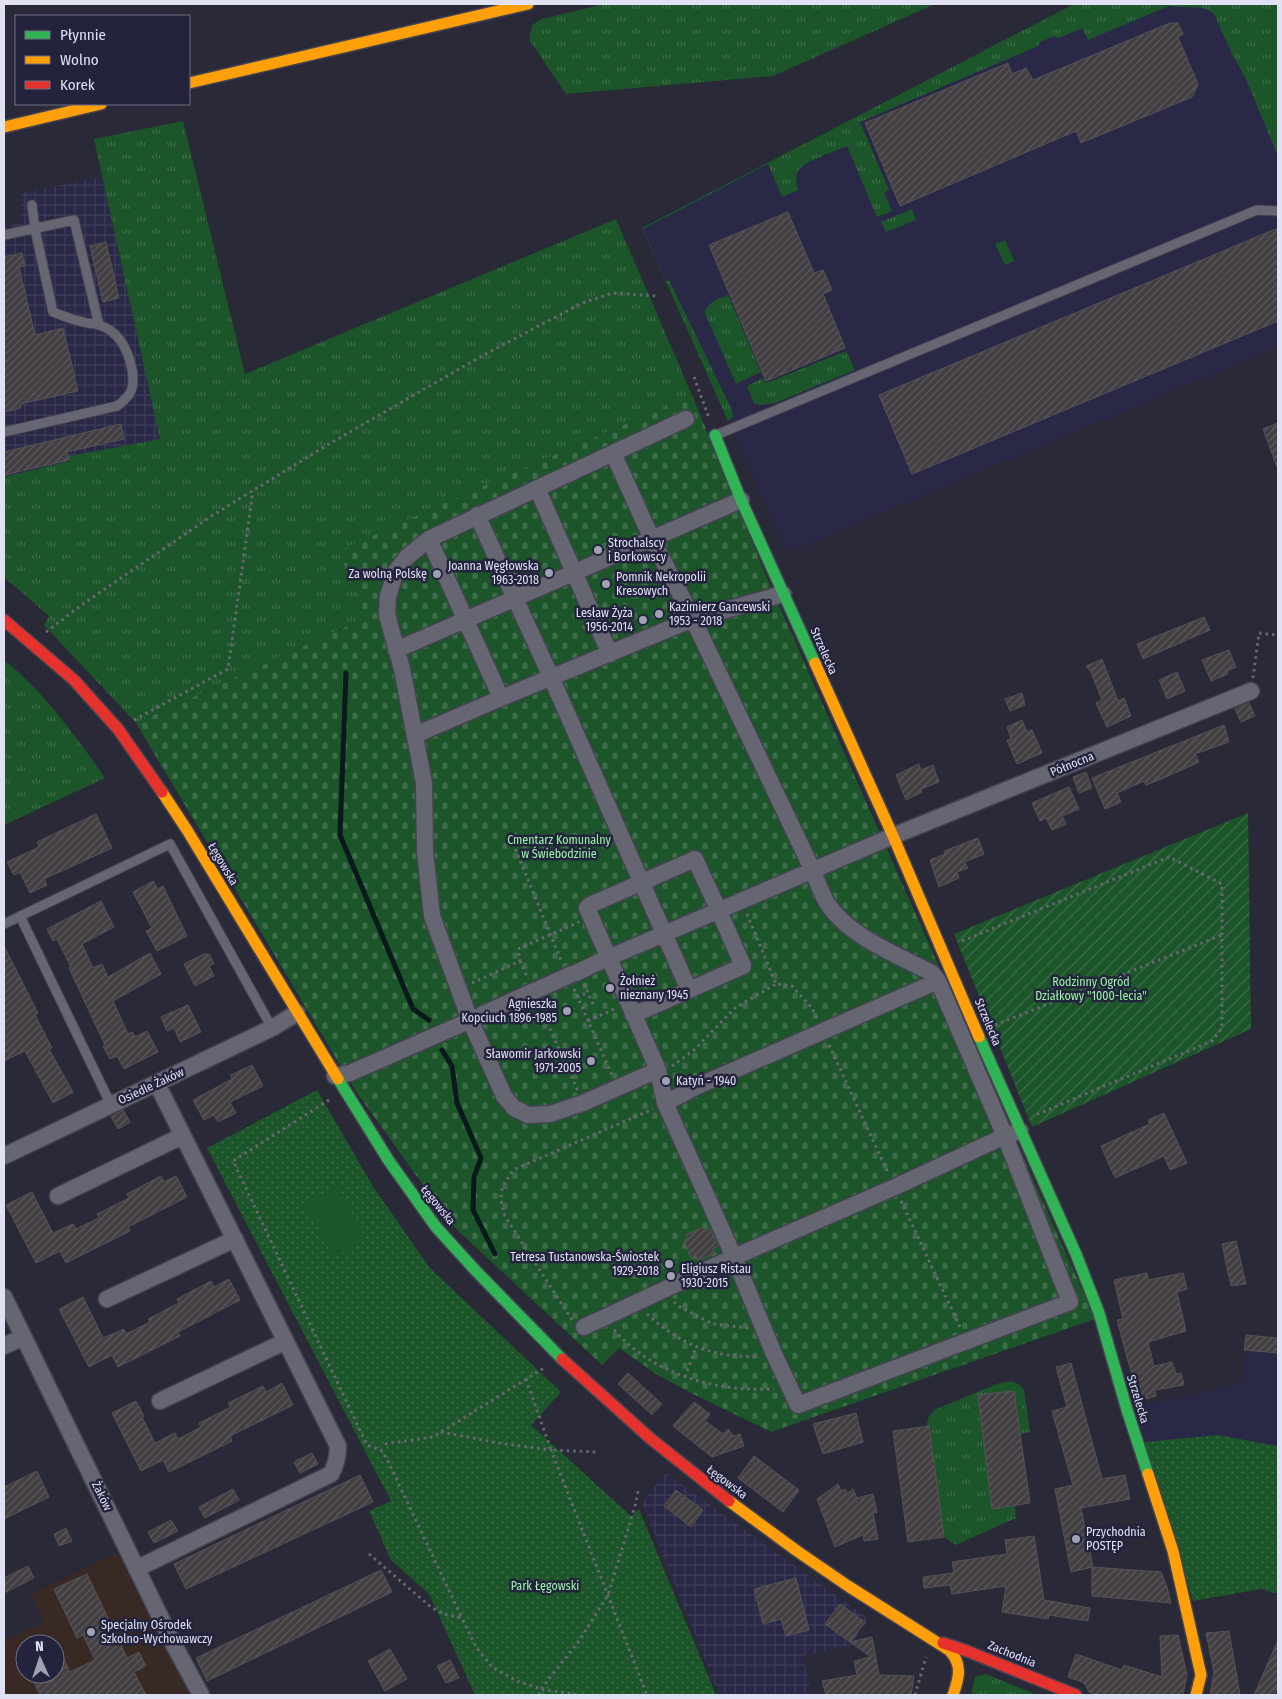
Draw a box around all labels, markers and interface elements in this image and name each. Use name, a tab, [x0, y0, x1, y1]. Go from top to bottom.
legend	[15, 15, 190, 105]
text: Płynnie	[60, 26, 106, 44]
text: Wolno	[60, 51, 99, 69]
text: Korek	[60, 76, 95, 94]
place label: Strochalscy i Borkowscy	[608, 536, 667, 564]
marker: Strochalscy i Borkowscy	[592, 544, 604, 556]
place label: Joanna Węgłowska 1963-2018	[448, 559, 539, 587]
place label: Za wolną Polskę	[349, 567, 427, 581]
marker: Joanna Węgłowska 1963-2018	[543, 567, 555, 579]
marker: Za wolną Polskę	[431, 568, 443, 580]
place label: Pomnik Nekropolii Kresowych	[616, 570, 706, 598]
marker: Pomnik Nekropolii Kresowych	[600, 578, 612, 590]
place label: Kazimierz Gancewski 1953 - 2018	[669, 600, 770, 628]
place label: Lesław Żyża 1956-2014	[576, 605, 633, 634]
marker: Kazimierz Gancewski 1953 - 2018	[653, 608, 665, 620]
marker: Lesław Żyża 1956-2014	[637, 614, 649, 626]
street label: Strzelecka	[807, 625, 841, 677]
street label: Północna	[1048, 749, 1096, 779]
park label: Cmentarz Komunalny w Świebodzinie	[507, 833, 611, 861]
street label: Łęgowska	[205, 840, 241, 888]
place label: Żołnież nieznany 1945	[620, 973, 689, 1002]
park label: Rodzinny Ogród Działkowy "1000-lecia"	[1035, 975, 1147, 1003]
marker: Żołnież nieznany 1945	[604, 982, 616, 994]
street label: Strzelecka	[972, 996, 1004, 1048]
place label: Agnieszka Kopciuch 1896-1985	[462, 997, 557, 1025]
marker: Agnieszka Kopciuch 1896-1985	[561, 1005, 573, 1017]
place label: Sławomir Jarkowski 1971-2005	[486, 1047, 581, 1075]
marker: Sławomir Jarkowski 1971-2005	[585, 1055, 597, 1067]
street label: Osiedle Żaków	[115, 1064, 186, 1107]
place label: Katyń - 1940	[676, 1074, 736, 1088]
marker: Katyń - 1940	[660, 1075, 672, 1087]
street label: Łęgowska	[418, 1182, 458, 1228]
place label: Tetresa Tustanowska-Świostek 1929-2018	[510, 1249, 659, 1278]
marker: Tetresa Tustanowska-Świostek 1929-2018	[663, 1258, 675, 1270]
place label: Eligiusz Ristau 1930-2015	[681, 1262, 751, 1290]
marker: Eligiusz Ristau 1930-2015	[665, 1270, 677, 1282]
street label: Strzelecka	[1124, 1373, 1152, 1425]
street label: Łęgowska	[704, 1462, 750, 1502]
street label: Żaków	[89, 1479, 116, 1513]
place label: Przychodnia POSTĘP	[1086, 1525, 1146, 1553]
marker: Przychodnia POSTĘP	[1070, 1533, 1082, 1545]
park label: Park Łęgowski	[511, 1579, 579, 1593]
place label: Specjalny Ośrodek Szkolno-Wychowawczy	[101, 1618, 213, 1646]
marker: Specjalny Ośrodek Szkolno-Wychowawczy	[85, 1626, 97, 1638]
north arrow	[15, 1634, 65, 1684]
text: N	[35, 1638, 44, 1655]
street label: Zachodnia	[986, 1638, 1038, 1670]

